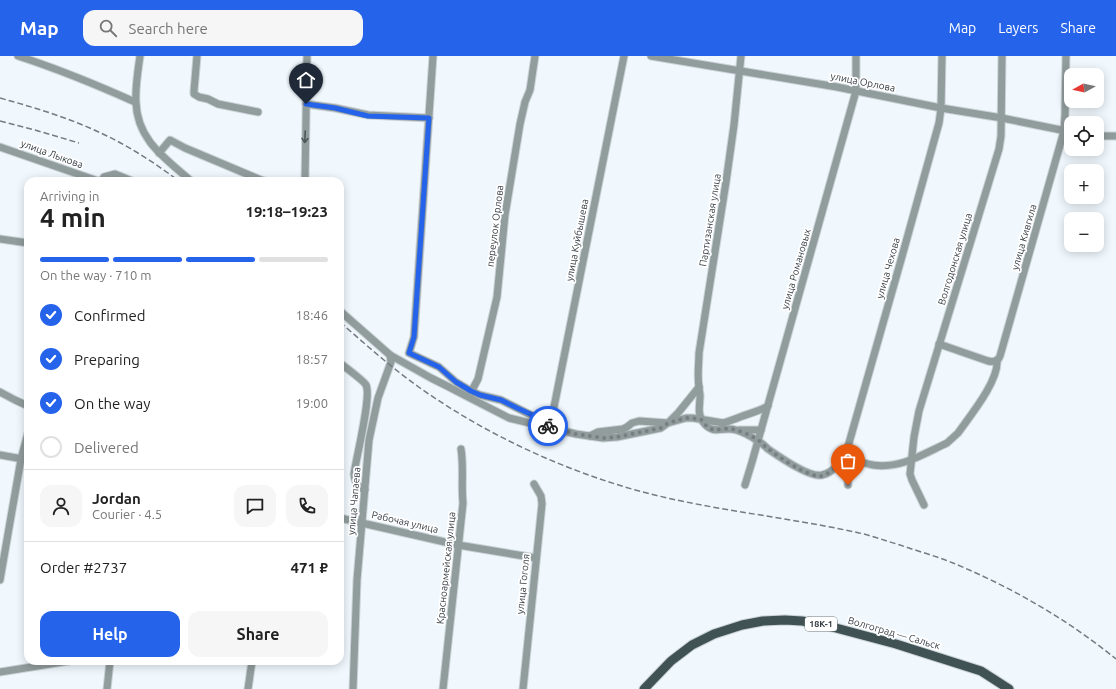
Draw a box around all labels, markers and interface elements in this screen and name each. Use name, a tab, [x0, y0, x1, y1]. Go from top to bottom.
search box	[83, 10, 363, 46]
text: Map	[20, 17, 59, 39]
icon: search	[97, 17, 119, 39]
text: Search here	[129, 20, 208, 37]
text: Map	[949, 20, 976, 36]
text: Layers	[998, 20, 1038, 36]
text: Share	[1060, 20, 1096, 36]
pin	[289, 63, 323, 104]
north arrow	[1064, 68, 1104, 108]
map controls	[1064, 68, 1104, 252]
icon: home	[295, 69, 317, 91]
street label: улица Орлова	[830, 70, 896, 94]
button: locate	[1064, 116, 1104, 156]
one-way arrow	[301, 130, 309, 143]
street label: улица Лыкова	[19, 138, 85, 170]
button: +	[1064, 164, 1104, 204]
street label: Партизанская улица	[697, 173, 723, 267]
street label: переулок Орлова	[485, 184, 505, 268]
text: Arriving in	[40, 189, 99, 203]
street label: улица Куйбышева	[564, 198, 590, 282]
text: 4 min	[40, 203, 106, 232]
text: 19:18–19:23	[245, 203, 328, 220]
street label: улица Кивгила	[1009, 203, 1039, 271]
street label: Волгодонская улица	[936, 212, 974, 306]
button: −	[1064, 212, 1104, 252]
street label: улица Романовых	[779, 227, 813, 311]
street label: улица Чехова	[874, 236, 902, 300]
text: On the way · 710 m	[40, 268, 152, 282]
icon: check	[40, 304, 62, 326]
text: Confirmed	[74, 307, 146, 324]
text: 18:46	[295, 308, 328, 322]
icon: check	[40, 348, 62, 370]
text: Preparing	[74, 351, 140, 368]
text: 18:57	[295, 352, 328, 366]
icon: check	[40, 392, 62, 414]
text: On the way	[74, 395, 150, 412]
text: 19:00	[295, 396, 328, 410]
courier	[528, 406, 568, 446]
icon: bike	[537, 415, 559, 437]
text: Delivered	[74, 439, 139, 456]
pin	[831, 444, 865, 485]
icon: bag	[837, 450, 859, 472]
street label: улица Чапаева	[346, 467, 362, 535]
button: person	[40, 485, 82, 527]
button: chat	[234, 485, 276, 527]
button: phone	[286, 485, 328, 527]
text: Jordan	[92, 490, 141, 507]
text: Courier · 4.5	[92, 507, 162, 521]
street label: Рабочая улица	[371, 509, 439, 535]
street label: Красноармейская улица	[435, 511, 457, 625]
street label: улица Гоголя	[514, 553, 532, 615]
text: Order #2737	[40, 559, 127, 576]
text: 471 ₽	[291, 559, 328, 576]
button: Help	[40, 611, 180, 657]
button: Share	[188, 611, 328, 657]
street label: Волгоград — Сальск	[847, 615, 941, 651]
road number: 18К-1	[805, 617, 837, 631]

